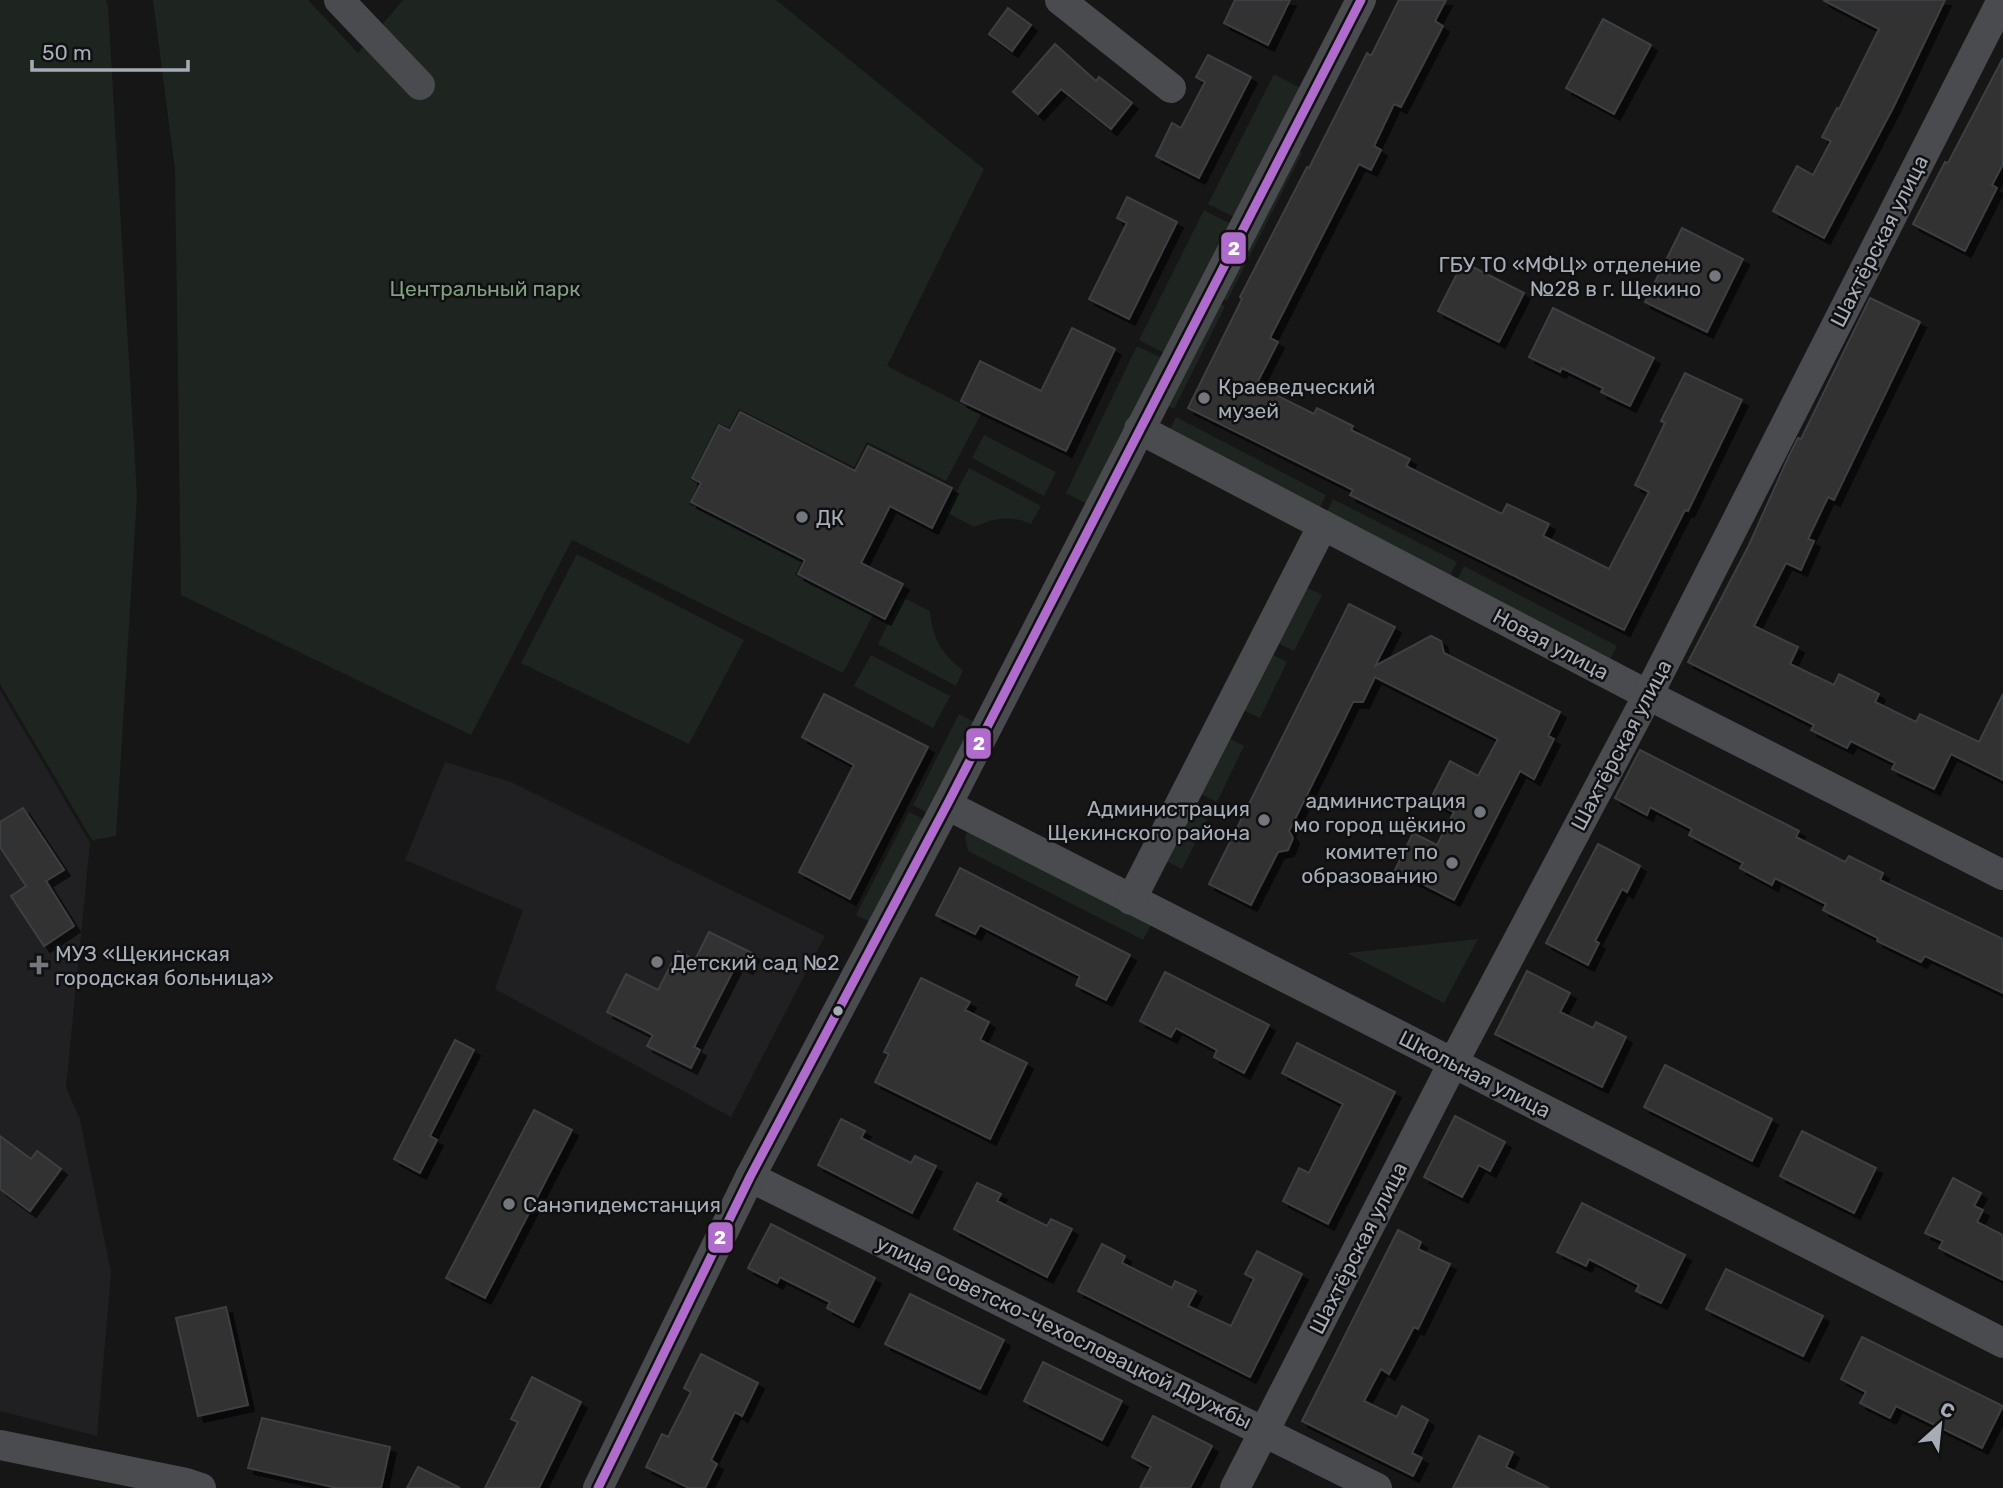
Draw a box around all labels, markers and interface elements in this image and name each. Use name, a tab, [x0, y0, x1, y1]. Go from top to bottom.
scale bar	[32, 28, 187, 72]
text: 50 m	[42, 40, 92, 65]
street label: Шахтёрская улица	[1825, 151, 1933, 331]
line badge: 2	[1220, 231, 1247, 265]
text: 2	[1228, 237, 1240, 260]
place label: ГБУ ТО «МФЦ» отделение №28 в г. Щекино	[1438, 252, 1701, 301]
marker: ГБУ ТО «МФЦ» отделение №28 в г. Щекино	[1707, 268, 1723, 284]
park label: Центральный парк	[390, 276, 580, 301]
place label: Краеведческий музей	[1218, 374, 1375, 423]
marker: Краеведческий музей	[1196, 390, 1212, 406]
place label: ДК	[816, 505, 844, 530]
marker: ДК	[794, 509, 810, 525]
street label: Новая улица	[1489, 603, 1613, 685]
street label: Шахтёрская улица	[1565, 655, 1677, 835]
line badge: 2	[965, 727, 992, 760]
text: 2	[973, 732, 985, 755]
place label: администрация мо город щёкино	[1294, 788, 1466, 837]
place label: Администрация Щекинского района	[1047, 796, 1250, 845]
marker: администрация мо город щёкино	[1472, 804, 1488, 820]
marker: Администрация Щекинского района	[1256, 812, 1272, 828]
place label: комитет по образованию	[1301, 839, 1438, 888]
marker: комитет по образованию	[1444, 855, 1460, 871]
place label: МУЗ «Щекинская городская больница»	[55, 941, 274, 990]
place label: Детский сад №2	[671, 950, 840, 975]
marker: Детский сад №2	[649, 954, 665, 970]
marker: МУЗ «Щекинская городская больница»	[29, 955, 49, 975]
unlabelled marker	[831, 1004, 845, 1018]
street label: Школьная улица	[1395, 1025, 1555, 1123]
street label: Шахтёрская улица	[1304, 1158, 1412, 1338]
place label: Санэпидемстанция	[523, 1192, 721, 1217]
marker: Санэпидемстанция	[501, 1196, 517, 1212]
line badge: 2	[707, 1221, 734, 1254]
text: 2	[714, 1226, 726, 1249]
street label: улица Советско-Чехословацкой Дружбы	[872, 1230, 1256, 1434]
north arrow	[1905, 1390, 1975, 1460]
text: С	[1936, 1397, 1959, 1424]

